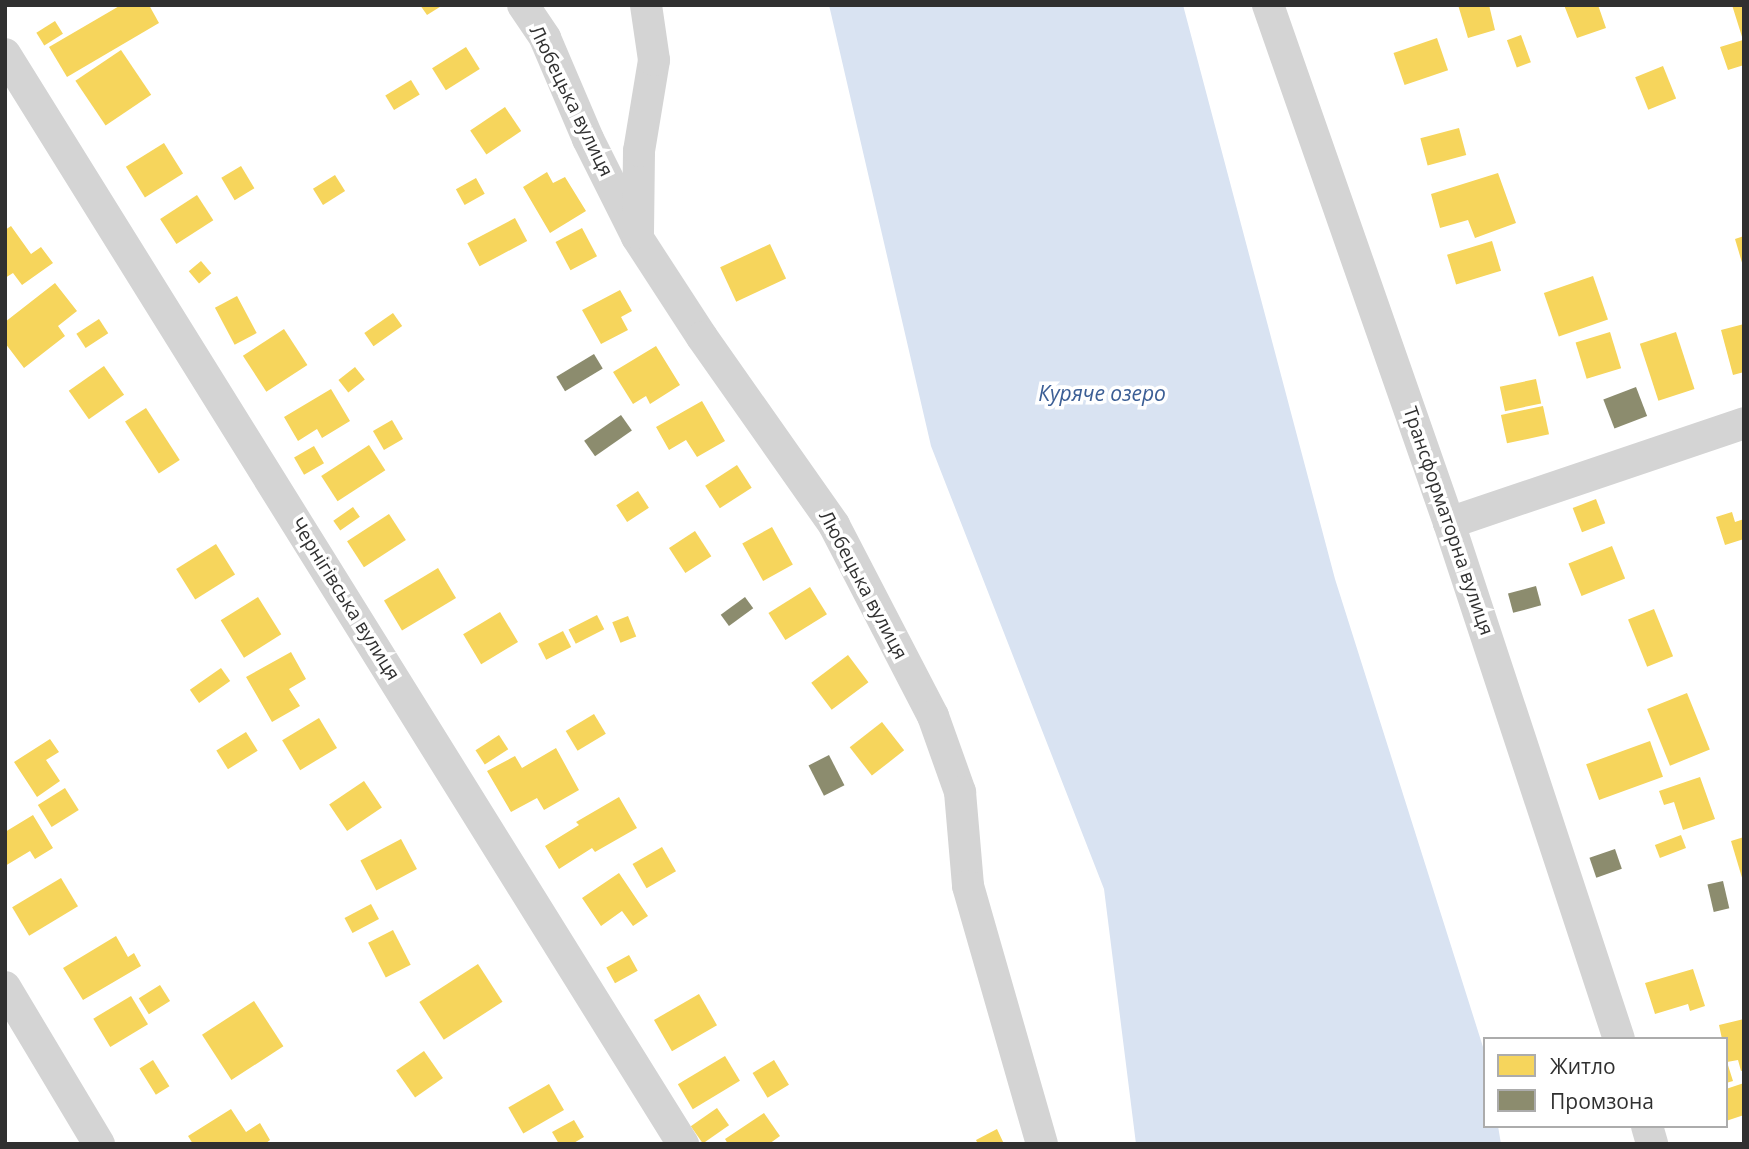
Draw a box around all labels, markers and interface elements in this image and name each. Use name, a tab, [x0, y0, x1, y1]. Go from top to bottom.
street label: Любецька вулиця	[525, 22, 617, 180]
water label: Куряче озеро	[1038, 380, 1166, 406]
street label: Трансформаторна вулиця	[1398, 404, 1498, 638]
street label: Любецька вулиця	[814, 507, 912, 663]
street label: Чернігівська вулиця	[286, 513, 404, 685]
legend	[1483, 1037, 1728, 1128]
text: Житло	[1550, 1052, 1616, 1080]
text: Промзона	[1550, 1087, 1654, 1115]

